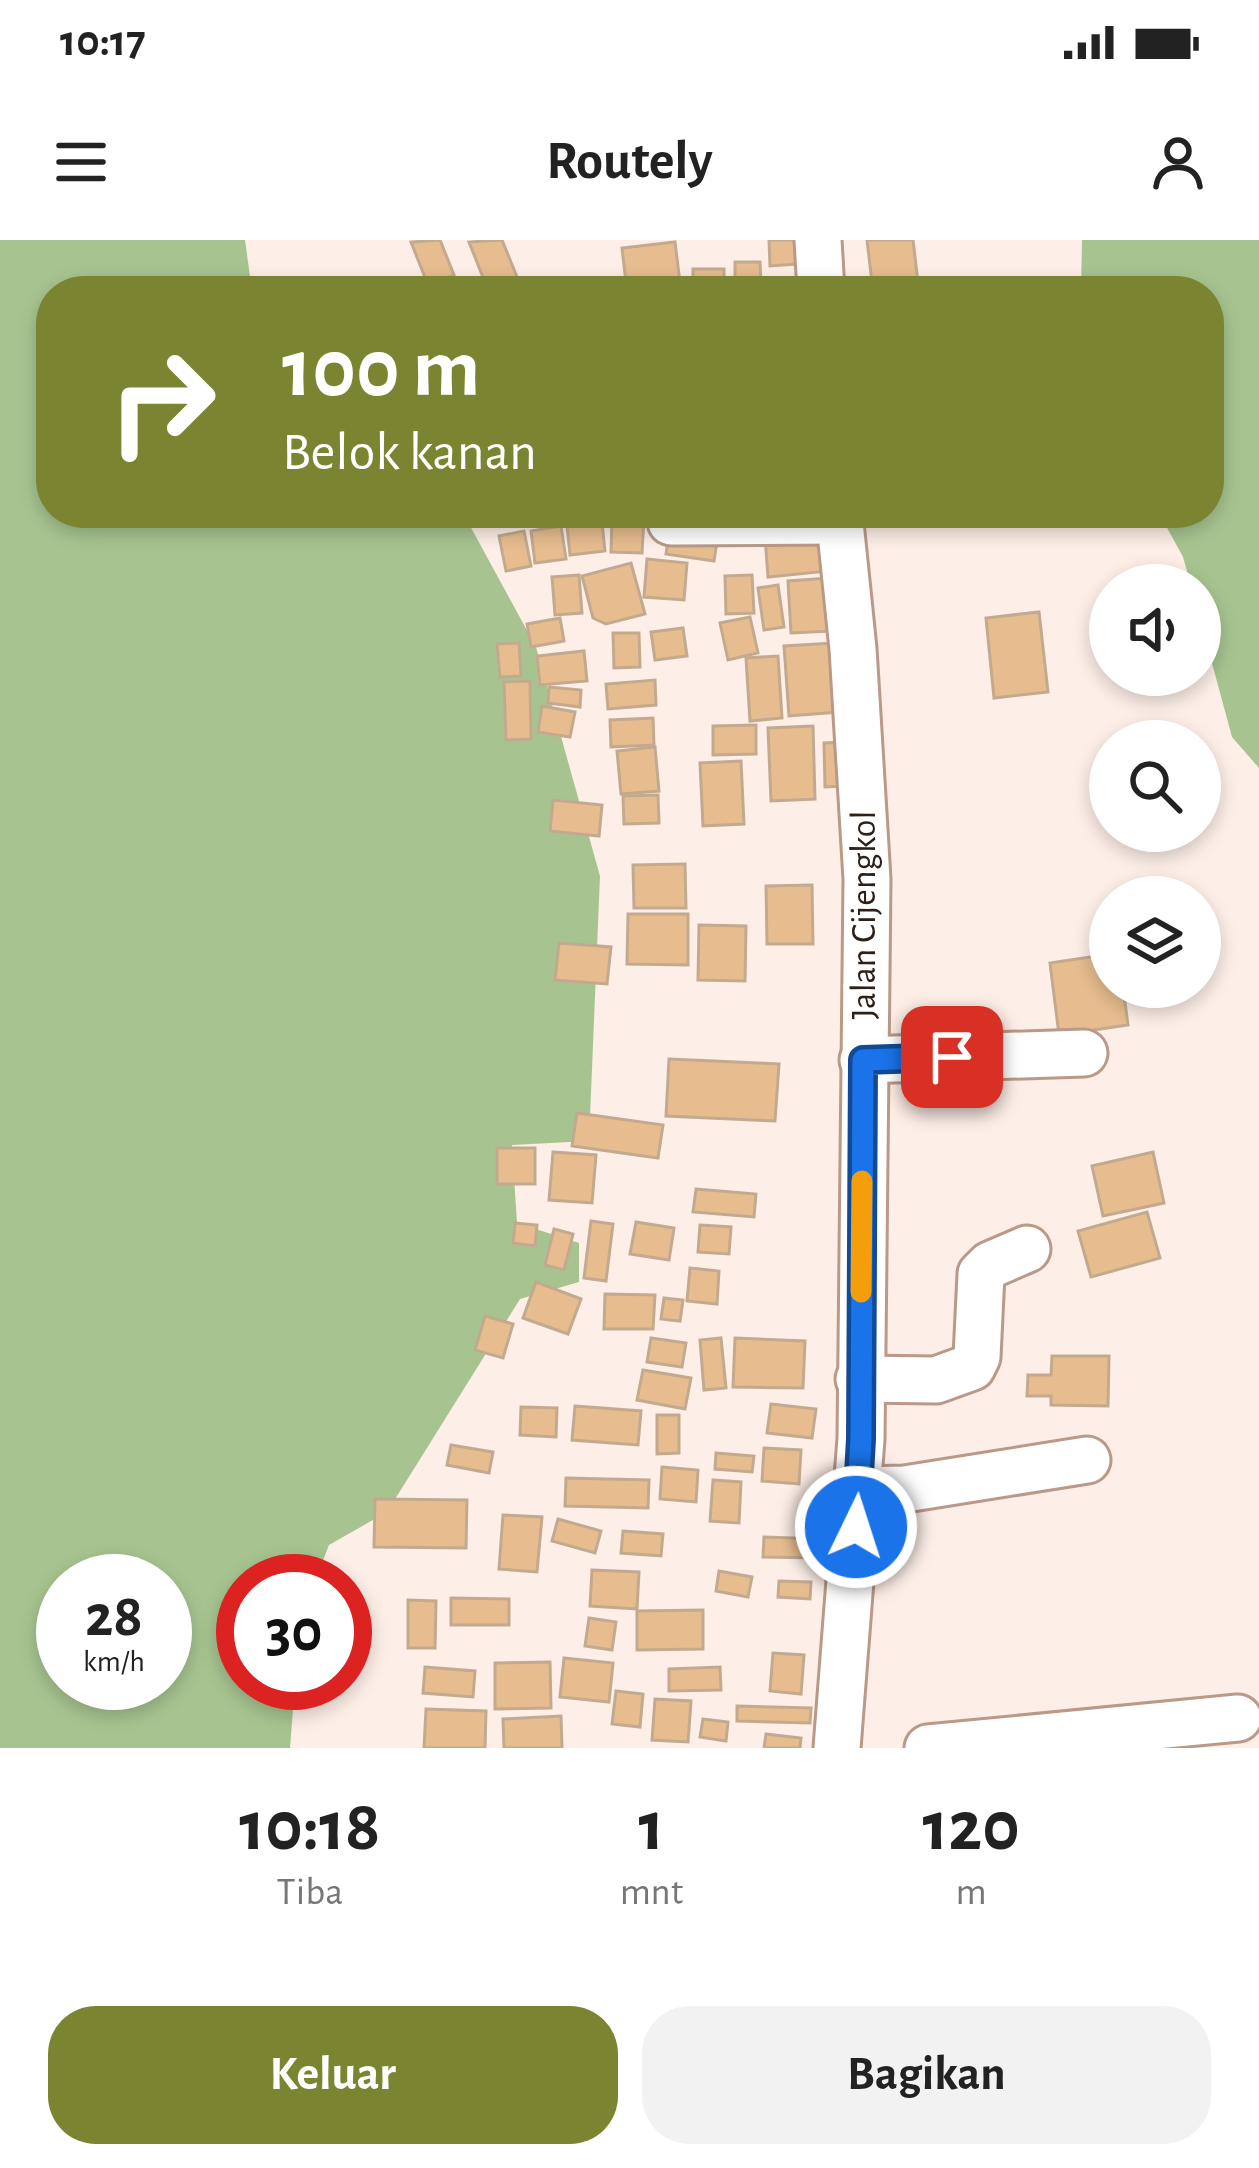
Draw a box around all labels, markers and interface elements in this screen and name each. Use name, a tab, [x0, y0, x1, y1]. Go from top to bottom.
text: 10:17	[60, 19, 146, 64]
icon: menu	[48, 129, 114, 195]
icon: person	[1145, 129, 1211, 195]
text: Routely	[546, 135, 713, 189]
icon: right	[84, 324, 240, 480]
text: 100 m	[282, 328, 480, 412]
text: Belok kanan	[282, 426, 537, 480]
map controls	[1089, 564, 1221, 1008]
button: sound	[1089, 564, 1221, 696]
button: search	[1089, 720, 1221, 852]
street label: Jalan Cijengkol	[846, 811, 882, 1019]
button: layers	[1089, 876, 1221, 1008]
pin	[901, 1006, 1003, 1108]
icon: arrive	[919, 1024, 985, 1090]
position arrow	[793, 1464, 919, 1590]
speed limit sign: 30	[216, 1554, 372, 1710]
text: 28	[85, 1587, 143, 1647]
text: km/h	[83, 1647, 145, 1677]
text: 10:18	[239, 1791, 381, 1863]
text: 1	[639, 1791, 664, 1863]
text: 120	[922, 1791, 1020, 1863]
text: Tiba	[277, 1873, 343, 1912]
text: mnt	[620, 1873, 683, 1912]
text: m	[955, 1873, 987, 1912]
button: Keluar	[48, 2006, 618, 2144]
button: Bagikan	[642, 2006, 1211, 2144]

